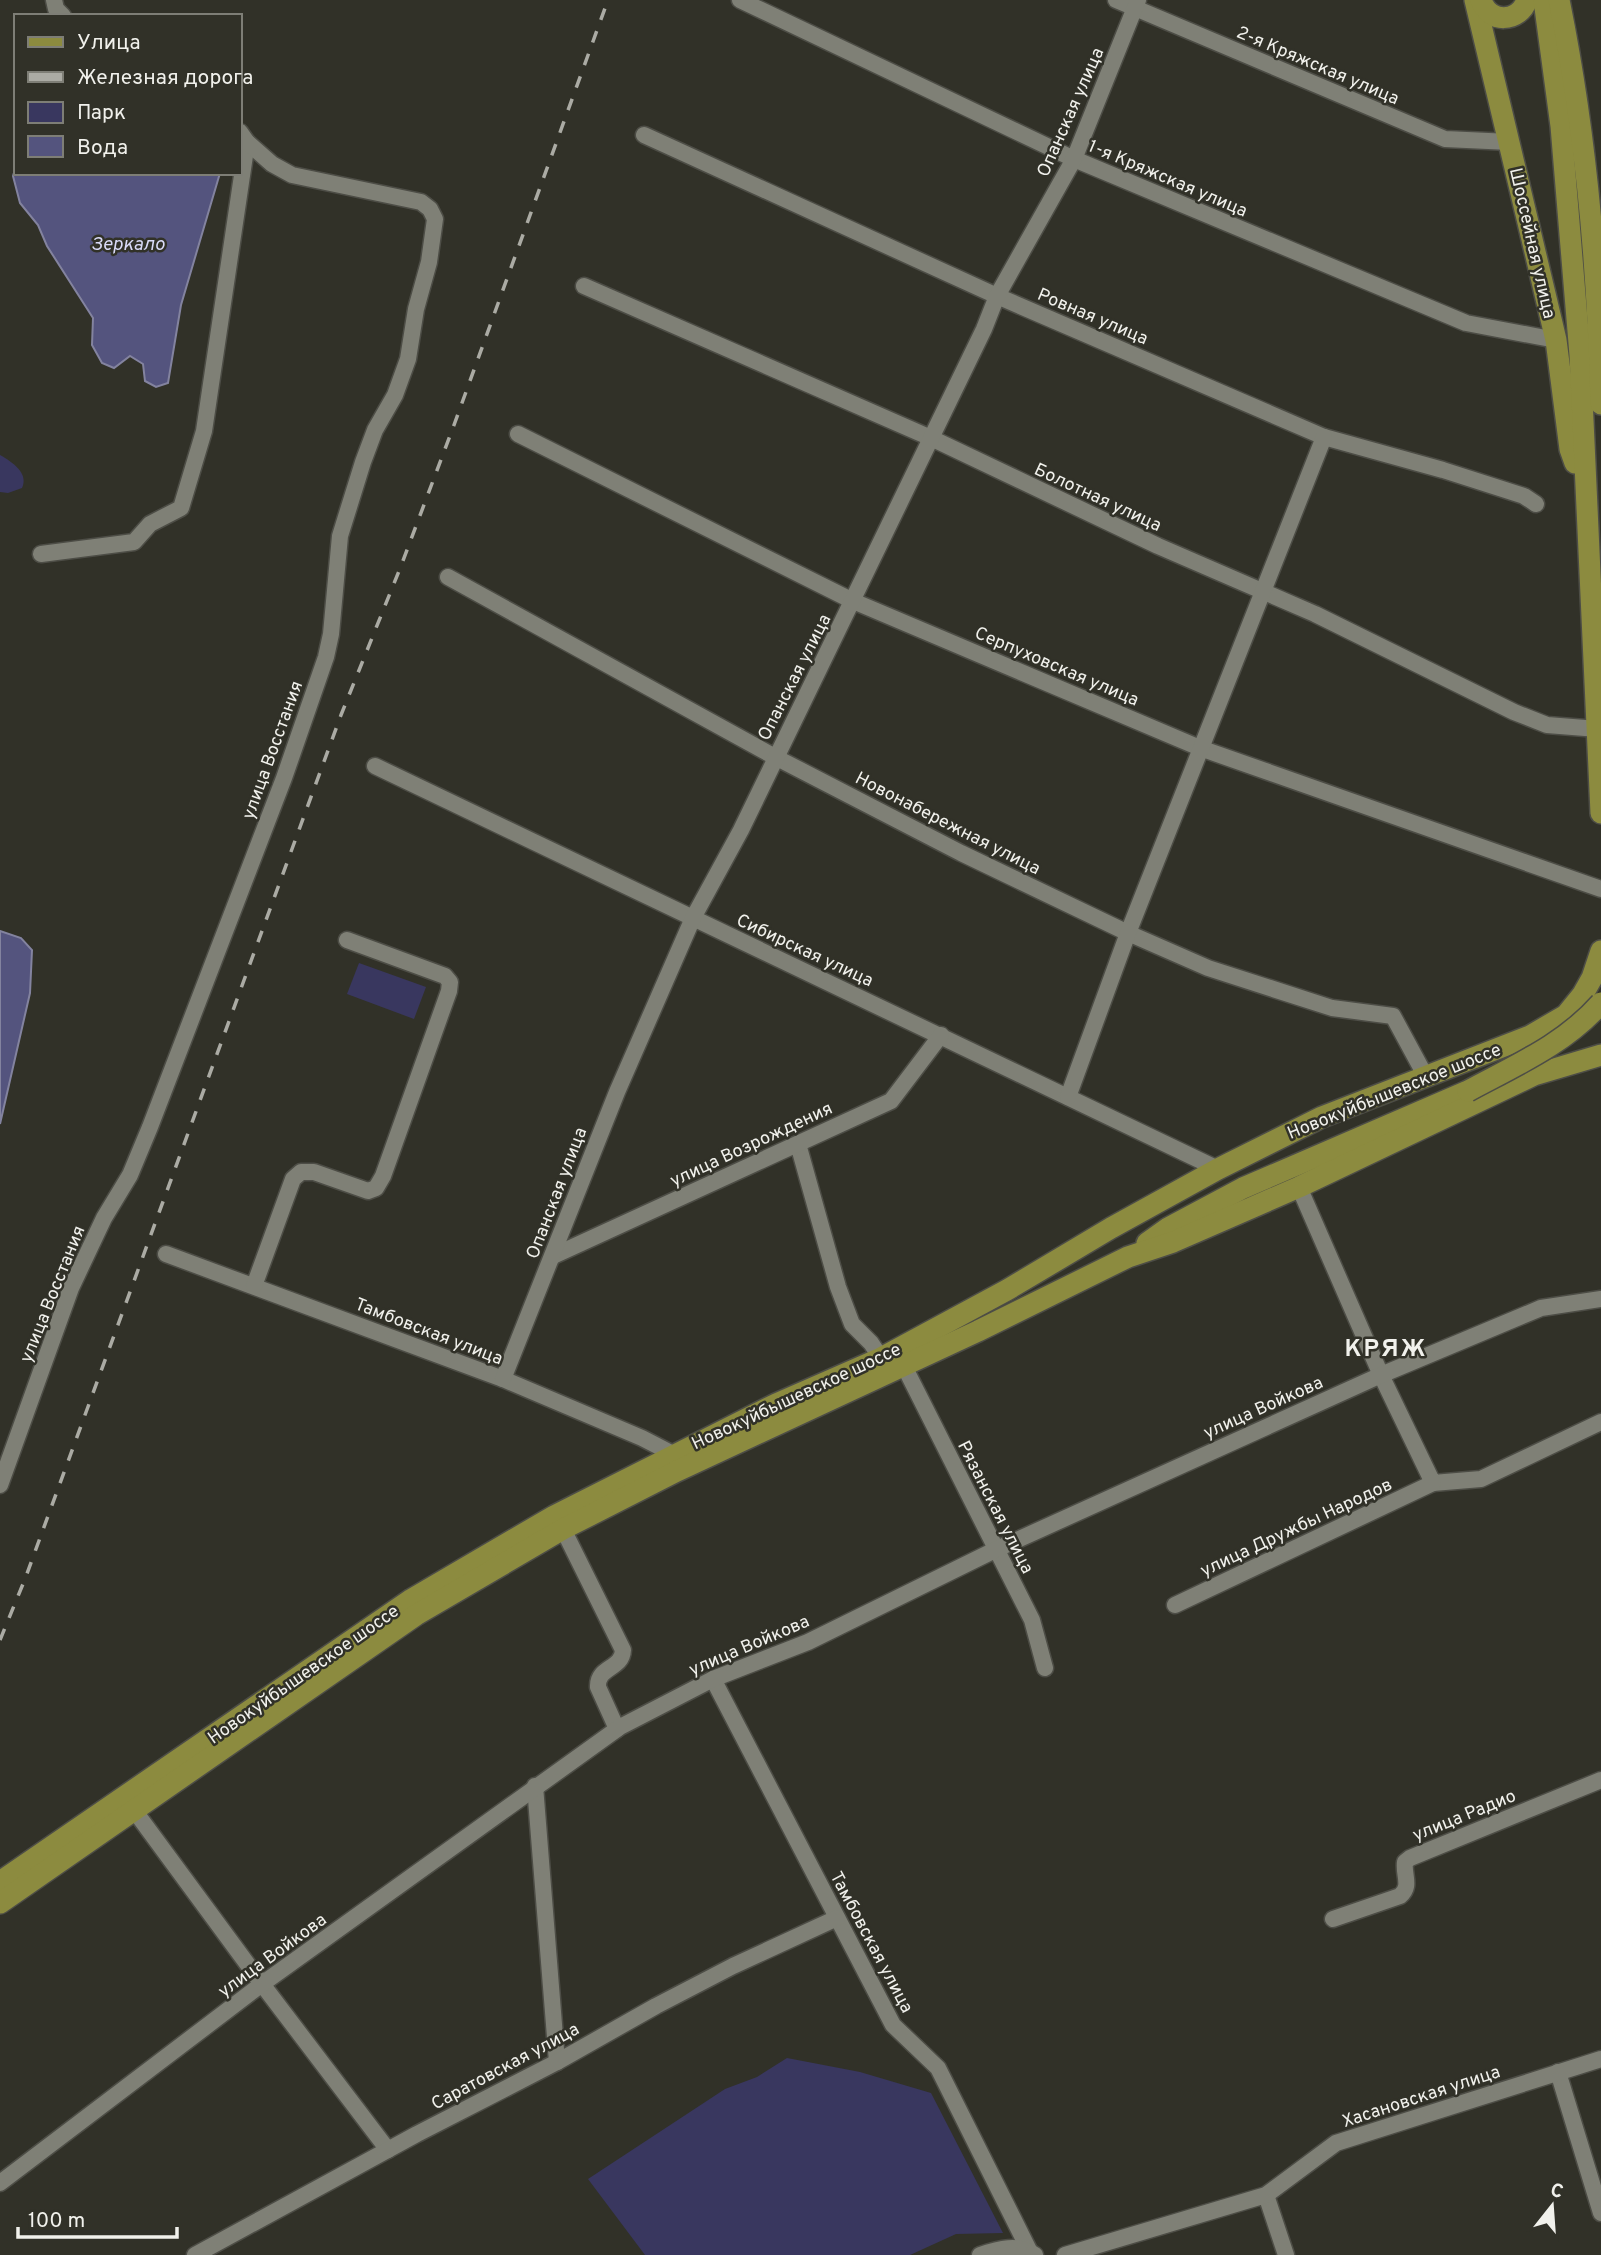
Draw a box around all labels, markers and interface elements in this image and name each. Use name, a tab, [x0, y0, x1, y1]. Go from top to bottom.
legend	[14, 14, 242, 175]
street label: 2-я Кряжская улица	[1233, 22, 1402, 111]
text: Улица	[77, 30, 141, 57]
street label: Опанская улица	[1033, 44, 1110, 181]
text: Железная дорога	[77, 65, 253, 92]
text: Парк	[77, 100, 126, 127]
text: Вода	[77, 135, 128, 162]
street label: 1-я Кряжская улица	[1084, 135, 1251, 223]
street label: Шоссейная улица	[1503, 166, 1560, 321]
water label: Зеркало	[92, 233, 165, 257]
street label: Ровная улица	[1034, 284, 1151, 351]
street label: Болотная улица	[1030, 459, 1165, 538]
street label: Опанская улица	[754, 610, 837, 745]
street label: Серпуховская улица	[971, 622, 1142, 712]
street label: улица Восстания	[238, 678, 309, 823]
street label: Новонабережная улица	[851, 768, 1044, 881]
street label: Сибирская улица	[732, 910, 877, 993]
street label: Новокуйбышевское шоссе	[1284, 1039, 1505, 1146]
street label: улица Возрождения	[667, 1098, 837, 1193]
street label: Опанская улица	[522, 1124, 593, 1263]
street label: улица Восстания	[15, 1223, 91, 1366]
street label: Тамбовская улица	[351, 1294, 506, 1371]
district label: КРЯЖ	[1344, 1335, 1428, 1365]
street label: Новокуйбышевское шоссе	[688, 1339, 905, 1456]
street label: улица Войкова	[1200, 1372, 1327, 1445]
street label: Рязанская улица	[951, 1437, 1038, 1578]
street label: улица Дружбы Народов	[1197, 1474, 1396, 1583]
street label: Новокуйбышевское шоссе	[204, 1600, 404, 1750]
street label: улица Войкова	[686, 1611, 813, 1682]
street label: улица Радио	[1410, 1785, 1520, 1848]
street label: Тамбовская улица	[824, 1868, 918, 2017]
street label: улица Войкова	[214, 1909, 332, 2003]
street label: Саратовская улица	[428, 2019, 584, 2116]
street label: Хасановская улица	[1339, 2061, 1503, 2134]
north arrow	[1517, 2171, 1587, 2241]
text: С	[1547, 2178, 1566, 2205]
scale bar	[18, 2196, 177, 2240]
text: 100 m	[28, 2208, 85, 2235]

